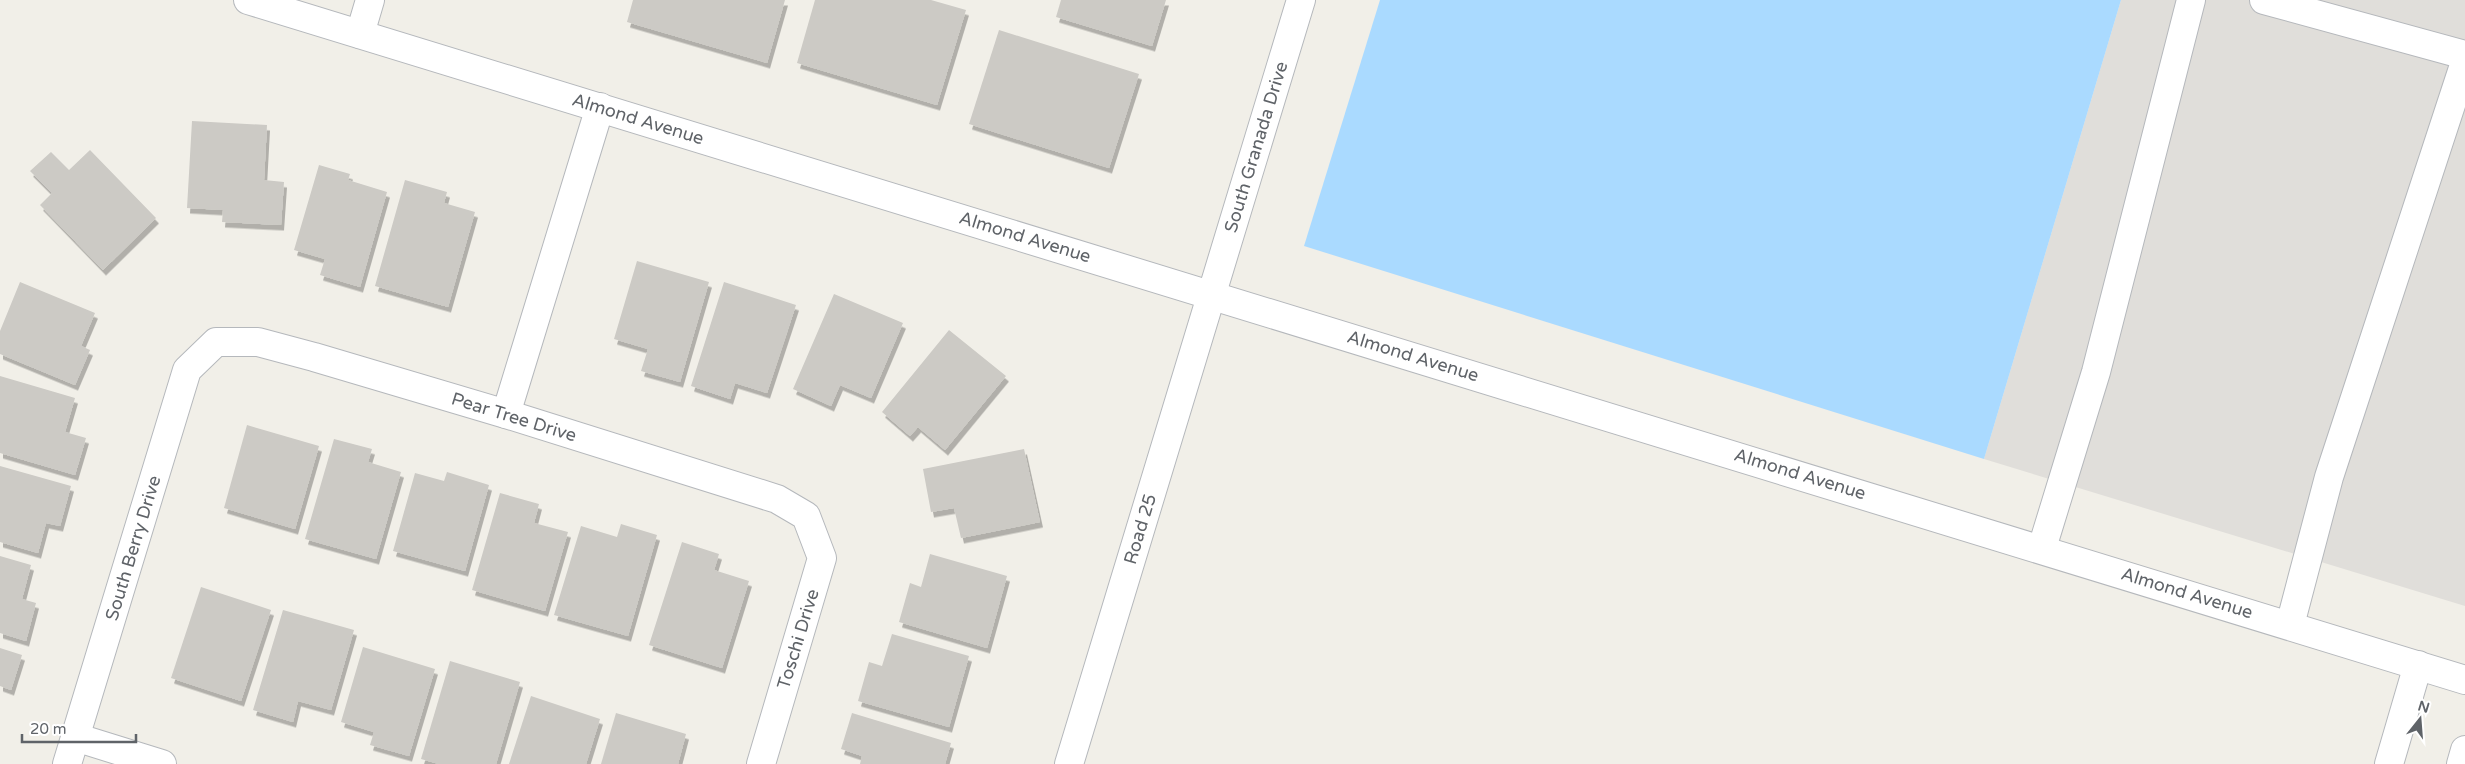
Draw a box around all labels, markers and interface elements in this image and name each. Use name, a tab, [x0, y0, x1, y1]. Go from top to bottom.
street label: South Granada Drive	[1220, 59, 1292, 235]
street label: Almond Avenue	[569, 88, 707, 150]
street label: Almond Avenue	[956, 206, 1094, 268]
street label: Almond Avenue	[1344, 325, 1482, 387]
street label: Pear Tree Drive	[449, 388, 579, 446]
street label: Almond Avenue	[1731, 443, 1869, 505]
street label: South Berry Drive	[100, 473, 166, 623]
street label: Road 25	[1119, 491, 1161, 567]
street label: Almond Avenue	[2118, 562, 2256, 624]
street label: Toschi Drive	[772, 586, 824, 692]
north arrow	[2395, 694, 2445, 744]
text: N	[2416, 697, 2432, 717]
scale bar	[22, 712, 136, 744]
text: 20 m	[30, 720, 67, 738]

